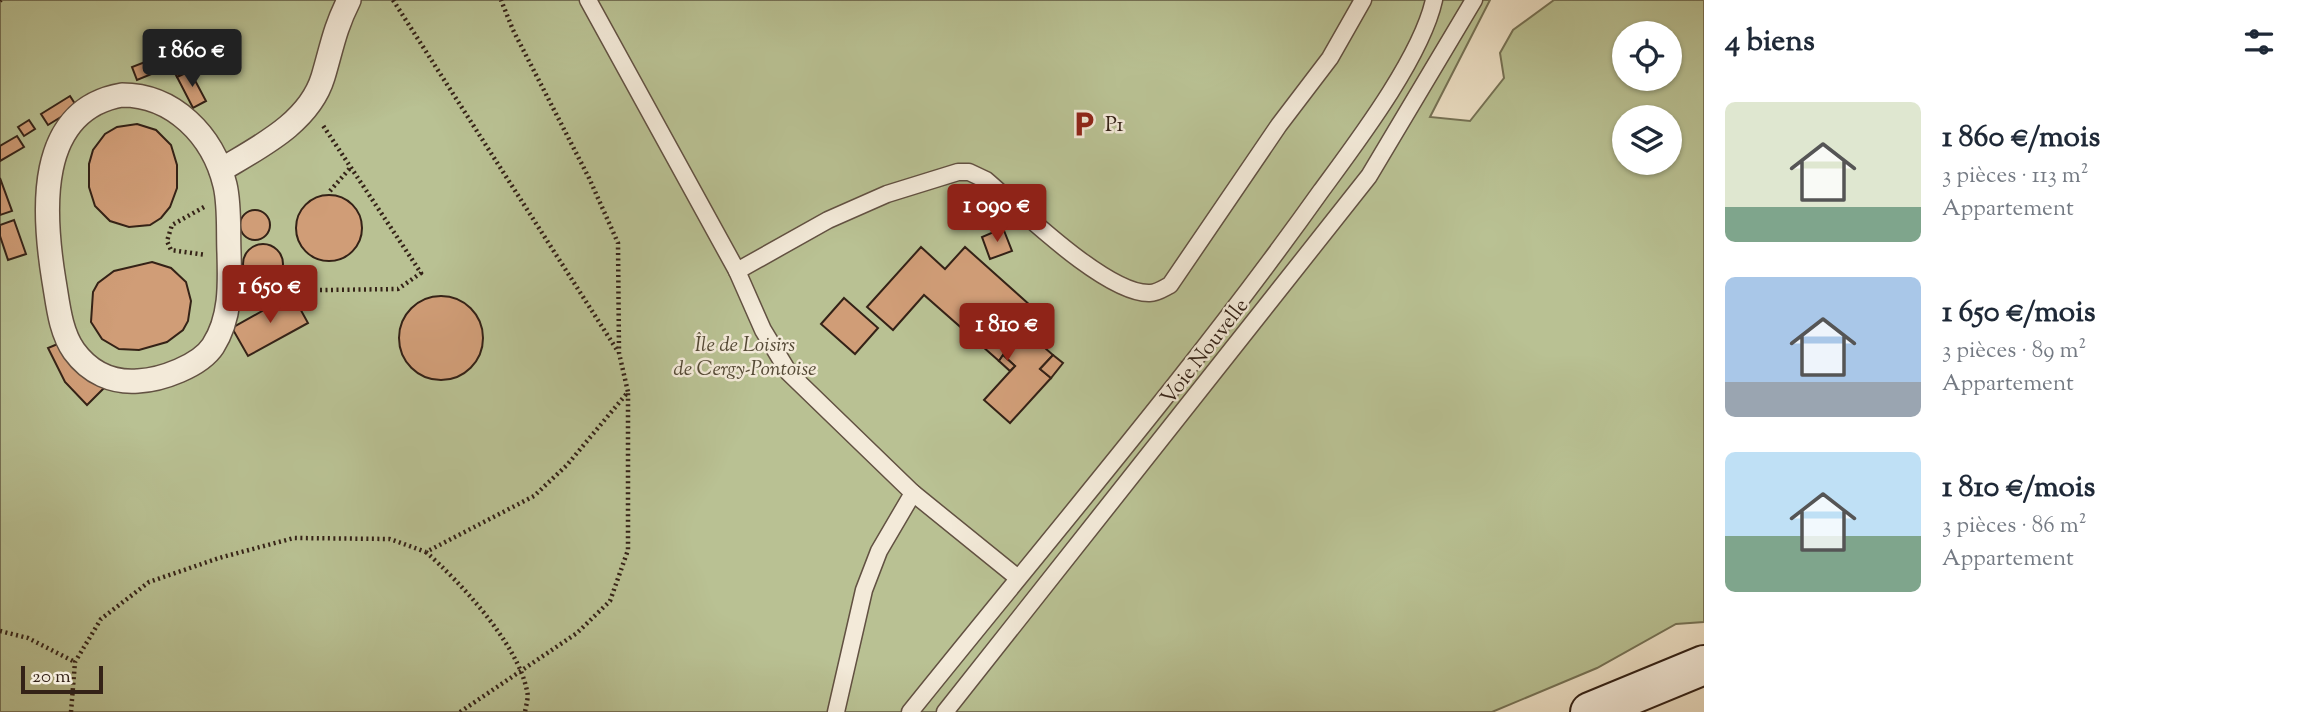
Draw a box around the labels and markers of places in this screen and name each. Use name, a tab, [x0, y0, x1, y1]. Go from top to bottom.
pin: 1 860 €	[127, 29, 257, 89]
parking icon: P1	[1069, 109, 1099, 139]
place label: P1	[1105, 111, 1124, 141]
pin: 1 090 €	[932, 184, 1062, 244]
pin: 1 650 €	[205, 266, 335, 325]
pin: 1 810 €	[942, 304, 1072, 363]

